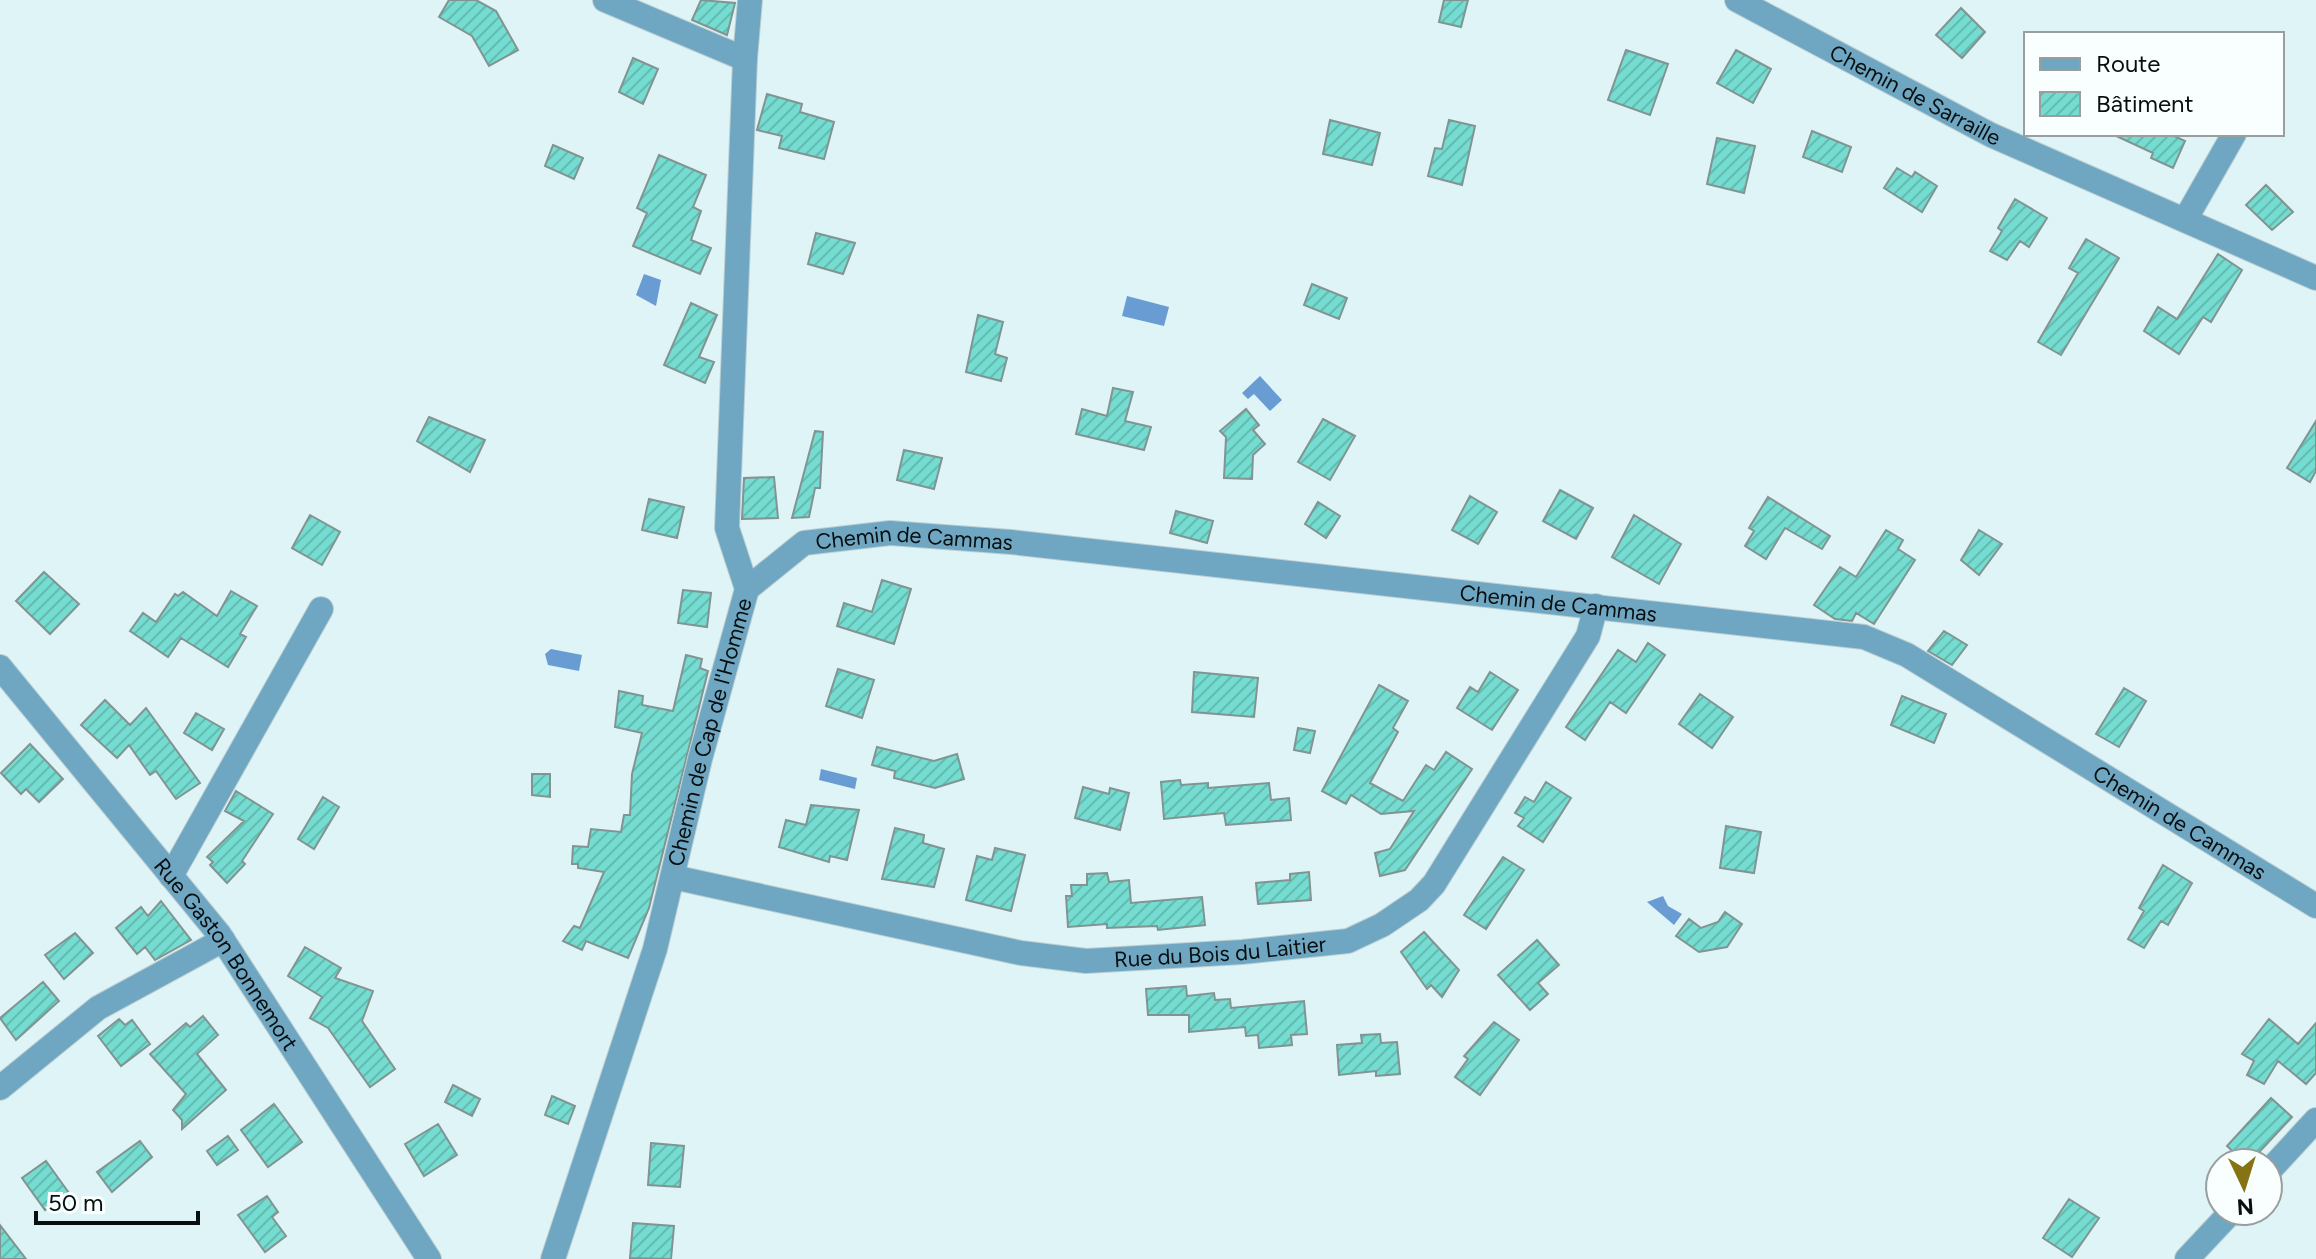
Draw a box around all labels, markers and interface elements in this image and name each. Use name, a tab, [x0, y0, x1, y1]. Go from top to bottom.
legend	[2024, 32, 2284, 136]
street label: Chemin de Sarraille	[1825, 38, 2005, 151]
text: Route	[2096, 49, 2160, 78]
text: Bâtiment	[2096, 89, 2194, 118]
street label: Chemin de Cammas	[814, 519, 1014, 556]
street label: Chemin de Cammas	[1458, 579, 1658, 627]
street label: Chemin de Cap de l'Homme	[662, 595, 757, 869]
street label: Chemin de Cammas	[2088, 759, 2271, 886]
street label: Rue Gaston Bonnemort	[149, 852, 304, 1056]
street label: Rue du Bois du Laitier	[1113, 930, 1328, 973]
north arrow	[2204, 1147, 2284, 1227]
scale bar	[36, 1175, 198, 1225]
text: 50 m	[48, 1188, 104, 1217]
text: N	[2236, 1192, 2255, 1221]

